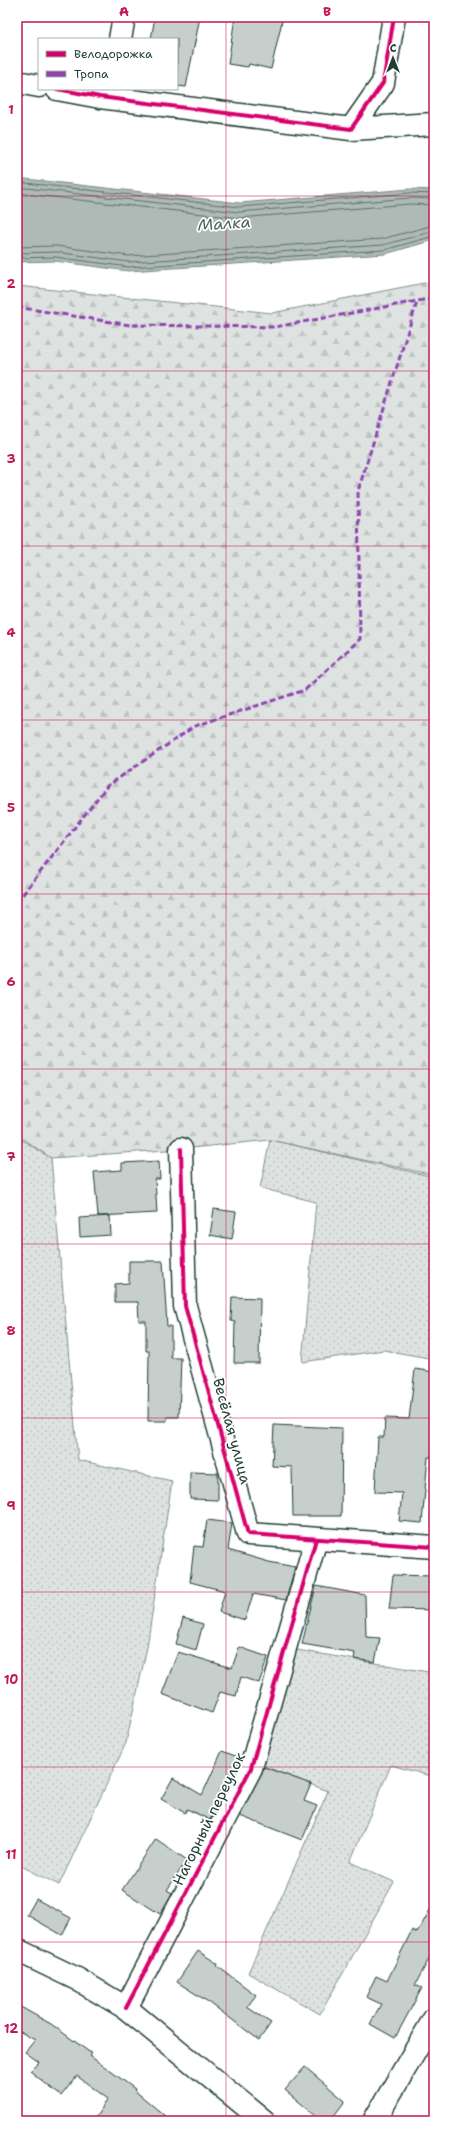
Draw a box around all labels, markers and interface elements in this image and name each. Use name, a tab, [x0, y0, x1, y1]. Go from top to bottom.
text: A	[119, 3, 129, 20]
text: B	[323, 3, 331, 20]
legend	[38, 38, 178, 90]
north arrow	[373, 38, 413, 78]
text: С	[390, 41, 397, 56]
text: Велодорожка	[74, 46, 153, 62]
text: Тропа	[74, 66, 109, 82]
text: 1	[8, 101, 14, 118]
water label: Малка	[197, 211, 251, 236]
text: 2	[6, 275, 16, 292]
text: 3	[6, 450, 16, 467]
text: 4	[6, 624, 16, 641]
text: 5	[7, 799, 15, 816]
text: 6	[6, 973, 16, 990]
text: 7	[6, 1148, 16, 1165]
text: 8	[6, 1322, 16, 1339]
street label: Весёлая улица	[208, 1376, 256, 1487]
text: 9	[6, 1497, 16, 1514]
text: 10	[4, 1671, 18, 1688]
street label: Нагорный переулок	[168, 1749, 250, 1889]
text: 11	[5, 1846, 17, 1863]
text: 12	[4, 2020, 18, 2037]

